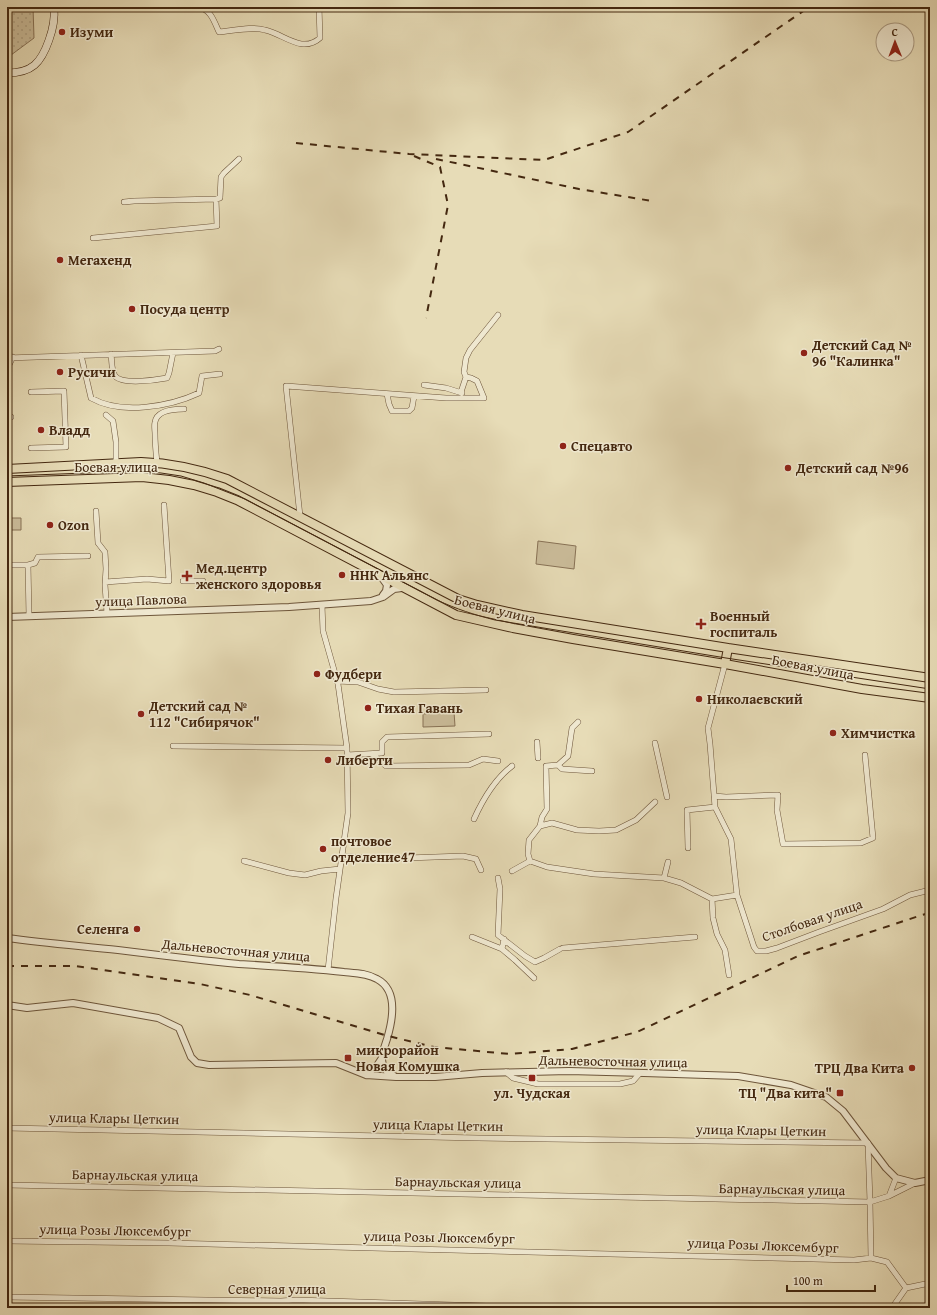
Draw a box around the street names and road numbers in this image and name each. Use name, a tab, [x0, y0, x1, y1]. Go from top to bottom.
street label: Боевая улица	[74, 457, 158, 477]
street label: улица Павлова	[94, 588, 188, 612]
street label: Боевая улица	[452, 589, 538, 629]
street label: Боевая улица	[770, 649, 856, 685]
street label: Столбовая улица	[759, 893, 865, 947]
street label: Дальневосточная улица	[160, 933, 311, 966]
street label: Дальневосточная улица	[537, 1050, 688, 1072]
street label: улица Клары Цеткин	[48, 1107, 179, 1129]
street label: улица Клары Цеткин	[372, 1114, 503, 1136]
street label: улица Клары Цеткин	[695, 1119, 826, 1141]
street label: Барнаульская улица	[72, 1164, 199, 1186]
street label: Барнаульская улица	[395, 1171, 522, 1193]
street label: Барнаульская улица	[719, 1178, 846, 1200]
street label: улица Розы Люксембург	[38, 1219, 191, 1241]
street label: улица Розы Люксембург	[362, 1226, 515, 1248]
street label: улица Розы Люксембург	[686, 1232, 839, 1258]
street label: Северная улица	[228, 1279, 326, 1299]

